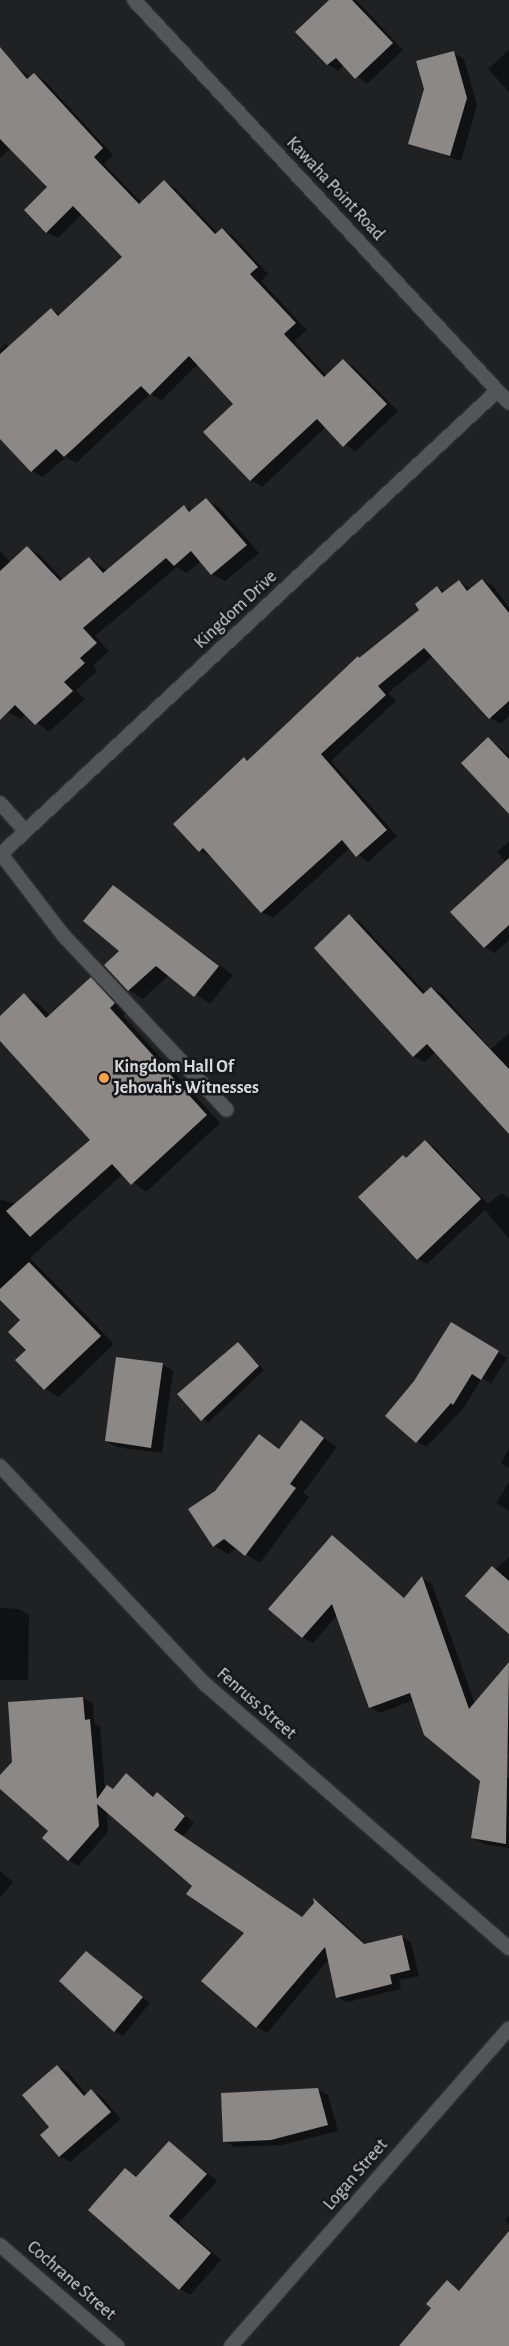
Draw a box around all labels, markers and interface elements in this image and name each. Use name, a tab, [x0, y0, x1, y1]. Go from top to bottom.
street label: Kawaha Point Road	[281, 133, 389, 245]
street label: Kingdom Drive	[190, 566, 282, 654]
place label: Kingdom Hall Of Jehovah's Witnesses	[114, 1057, 259, 1100]
marker: Kingdom Hall Of Jehovah's Witnesses	[98, 1072, 110, 1084]
street label: Fenruss Street	[212, 1664, 300, 1744]
street label: Logan Street	[319, 2135, 393, 2215]
street label: Cochrane Street	[22, 2237, 120, 2325]

